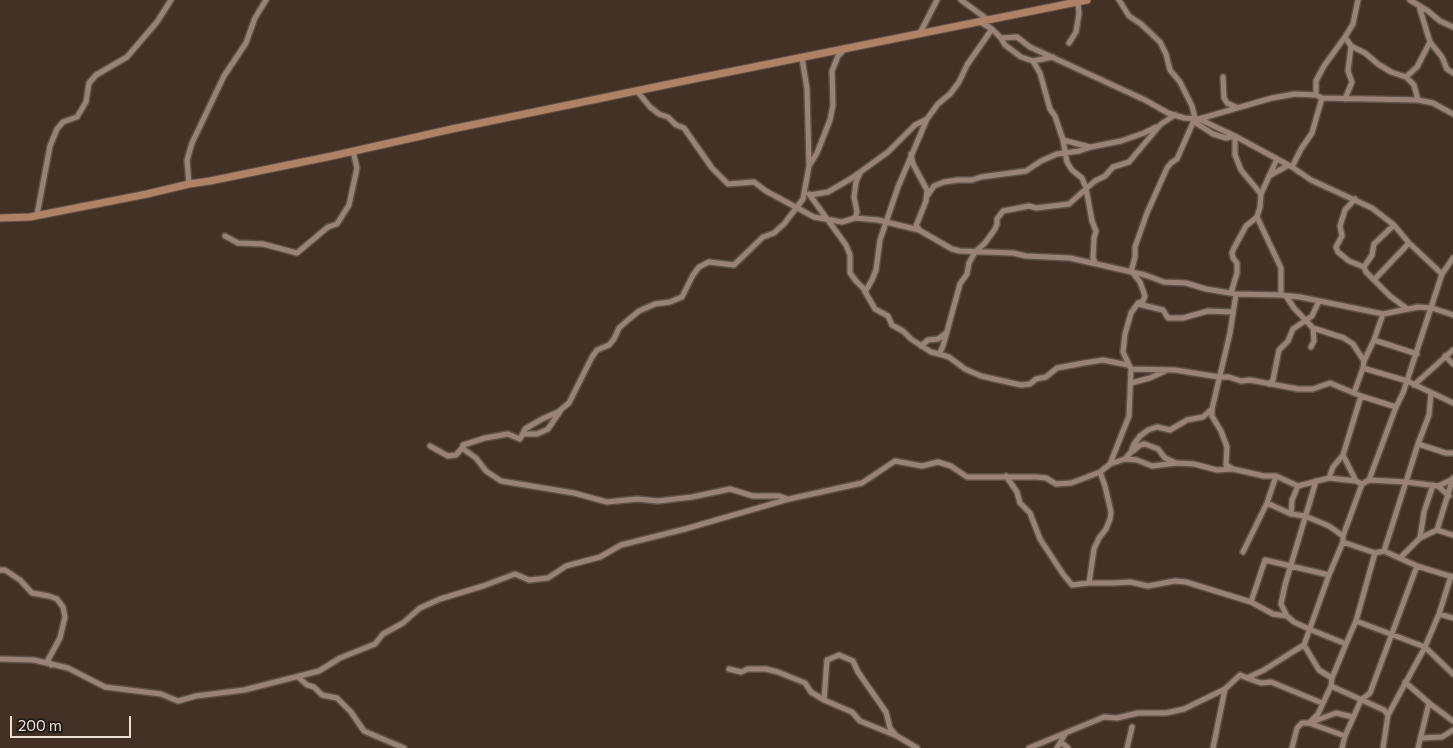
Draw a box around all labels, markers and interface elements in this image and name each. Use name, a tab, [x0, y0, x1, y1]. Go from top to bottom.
scale bar	[12, 706, 134, 738]
text: 200 m	[18, 716, 62, 734]

